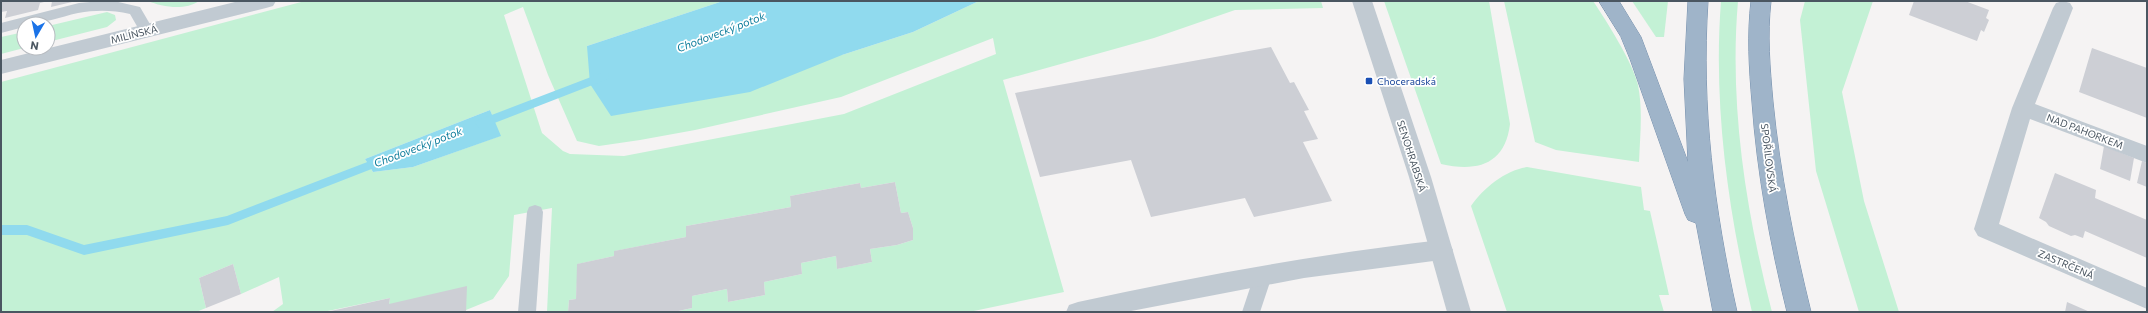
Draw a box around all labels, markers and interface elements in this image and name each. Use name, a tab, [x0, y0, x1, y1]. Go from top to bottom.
water label: Chodovecký potok	[675, 8, 768, 54]
north arrow	[16, 16, 56, 56]
street label: MILÍNSKÁ	[109, 22, 159, 46]
text: N	[29, 39, 39, 53]
place label: Choceradská	[1377, 75, 1436, 87]
marker: Choceradská	[1364, 76, 1374, 86]
street label: NAD PAHORKEM	[2045, 111, 2125, 151]
street label: SENOHRABSKÁ	[1395, 119, 1429, 193]
water label: Chodovecký potok	[372, 123, 465, 169]
street label: SPOŘILOVSKÁ	[1759, 123, 1779, 193]
street label: ZASTRČENÁ	[2036, 247, 2096, 281]

